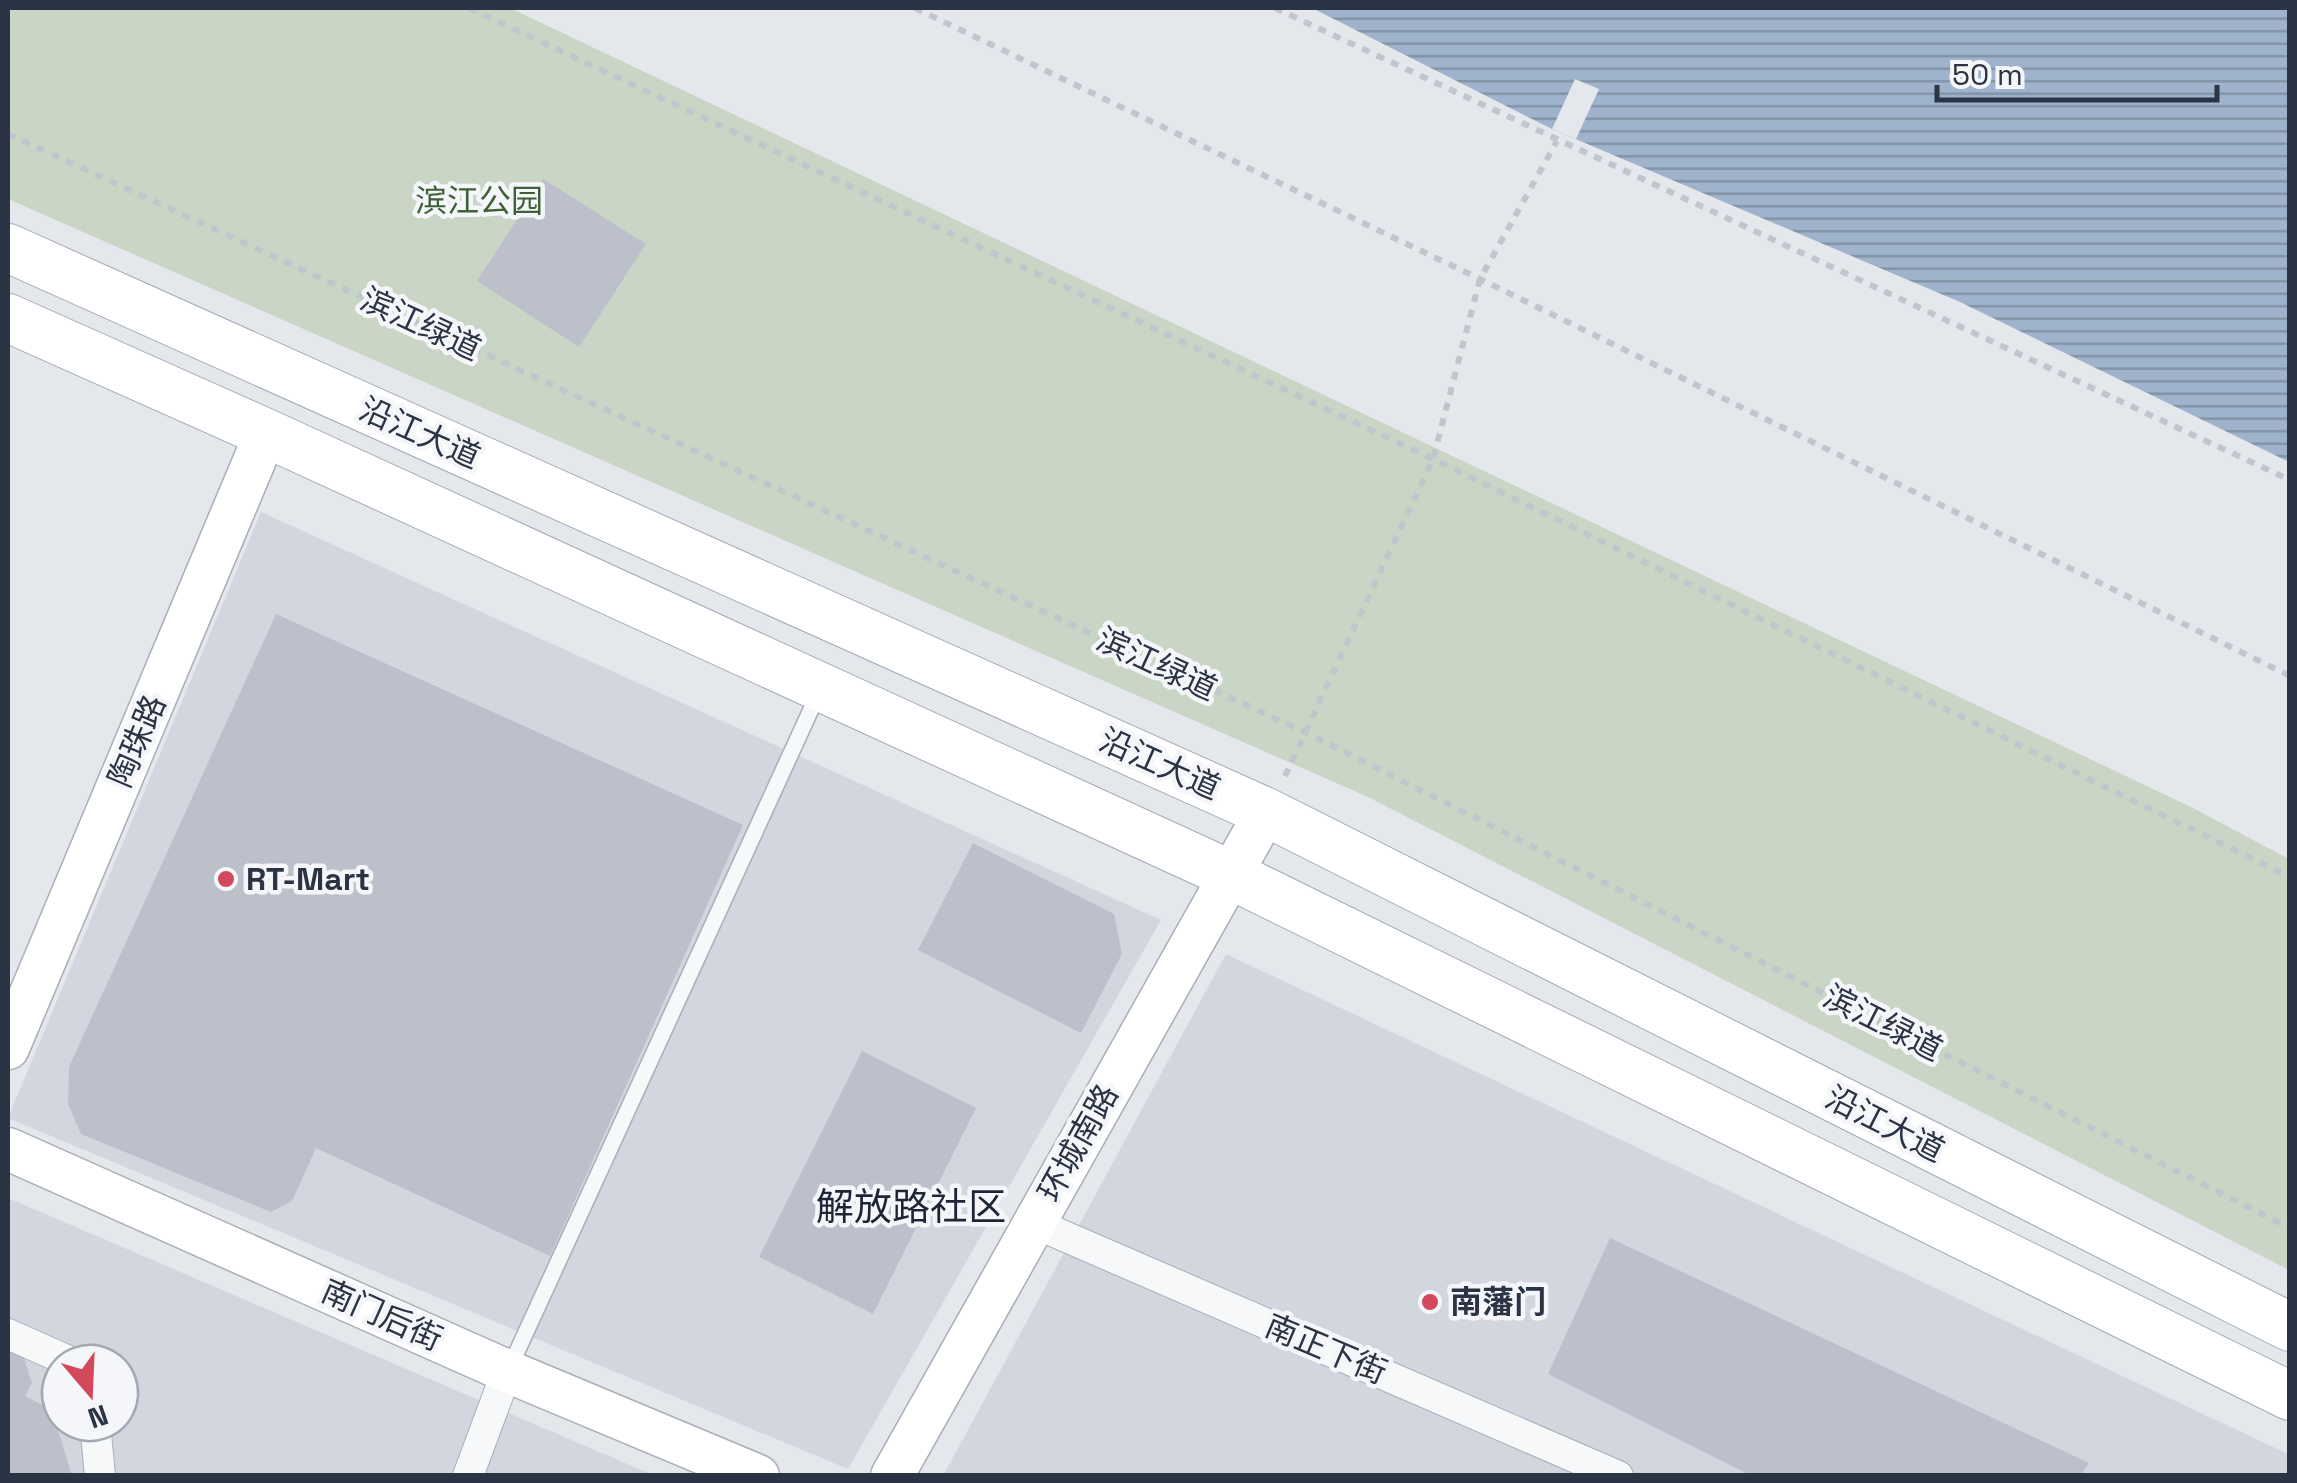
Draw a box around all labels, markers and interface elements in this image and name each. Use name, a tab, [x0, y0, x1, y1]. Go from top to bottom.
scale bar	[1937, 40, 2217, 102]
text: 50 m	[1952, 55, 2023, 94]
park label: 滨江公园	[415, 181, 543, 221]
street label: 滨江绿道	[355, 279, 487, 369]
street label: 沿江大道	[353, 389, 487, 477]
street label: 滨江绿道	[1091, 619, 1223, 709]
street label: 陶珠路	[100, 689, 174, 793]
street label: 沿江大道	[1093, 720, 1227, 808]
place label: RT-Mart	[246, 859, 370, 899]
marker: RT-Mart	[215, 868, 237, 890]
street label: 滨江绿道	[1817, 976, 1949, 1070]
street label: 环城南路	[1029, 1077, 1127, 1209]
street label: 沿江大道	[1819, 1077, 1951, 1171]
district label: 解放路社区	[816, 1183, 1006, 1231]
street label: 南门后街	[315, 1271, 449, 1359]
place label: 南藩门	[1450, 1282, 1546, 1322]
marker: 南藩门	[1419, 1291, 1441, 1313]
street label: 南正下街	[1259, 1306, 1393, 1392]
north arrow	[40, 1343, 140, 1443]
text: N	[83, 1397, 113, 1437]

